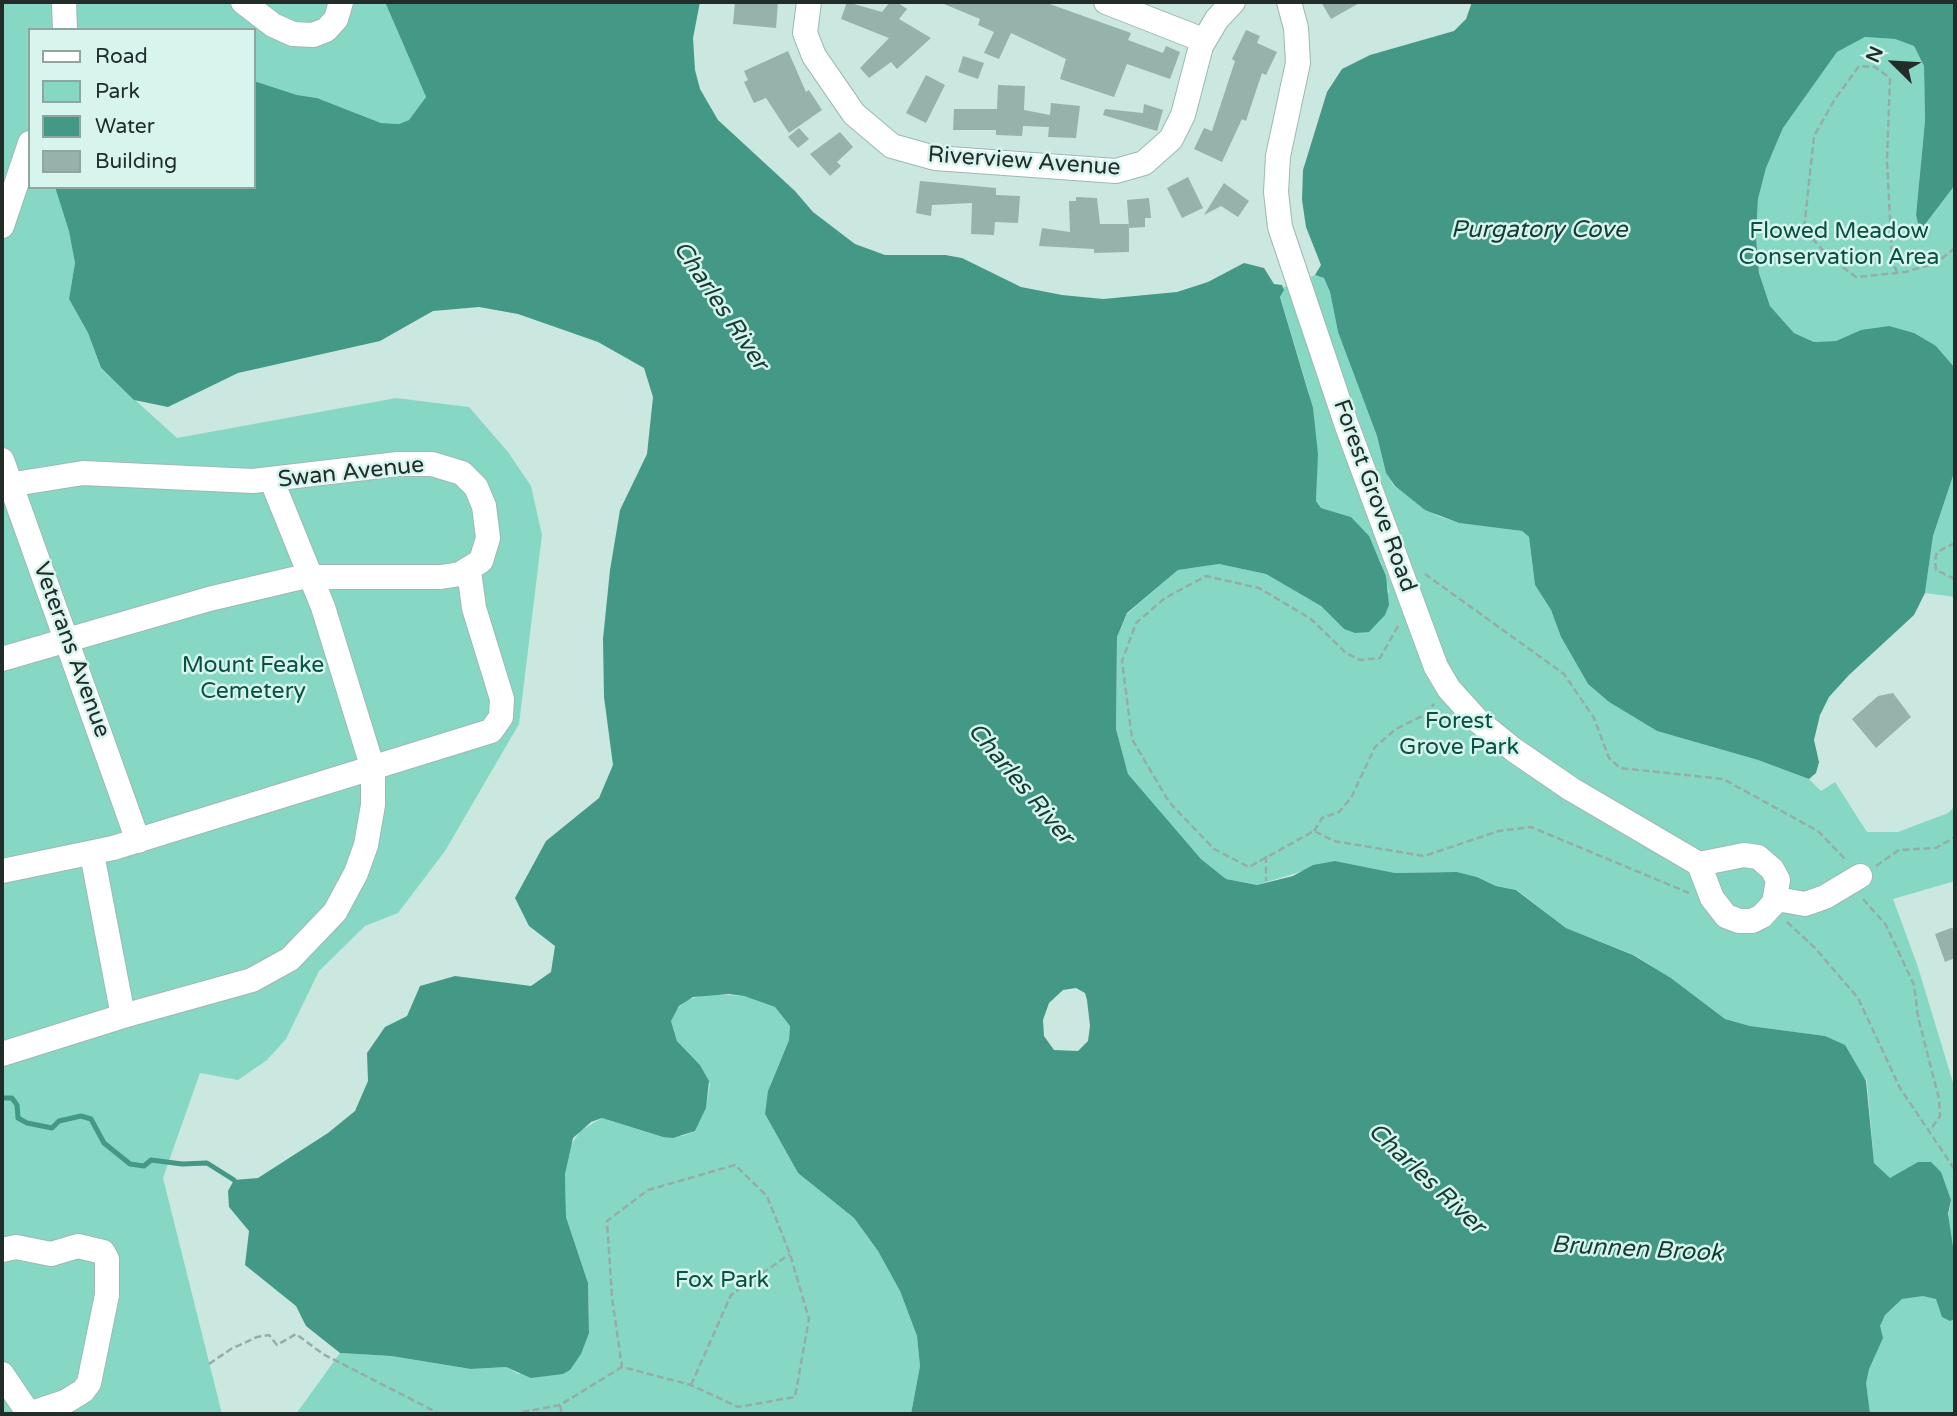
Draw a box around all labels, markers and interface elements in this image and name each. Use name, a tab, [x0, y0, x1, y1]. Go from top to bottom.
legend	[28, 28, 256, 189]
north arrow	[1859, 28, 1929, 98]
text: N	[1862, 43, 1888, 66]
text: Road	[95, 44, 148, 69]
text: Park	[95, 79, 140, 104]
text: Water	[95, 114, 155, 139]
street label: Riverview Avenue	[927, 141, 1121, 183]
text: Building	[95, 149, 177, 174]
water label: Purgatory Cove	[1451, 217, 1627, 245]
park label: Flowed Meadow Conservation Area	[1738, 218, 1940, 272]
water label: Charles River	[666, 236, 774, 376]
street label: Forest Grove Road	[1326, 396, 1422, 596]
street label: Swan Avenue	[277, 452, 425, 494]
street label: Veterans Avenue	[26, 559, 116, 741]
park label: Mount Feake Cemetery	[182, 652, 324, 706]
park label: Forest Grove Park	[1399, 708, 1519, 762]
water label: Charles River	[961, 717, 1079, 851]
water label: Charles River	[1361, 1117, 1491, 1241]
water label: Brunnen Brook	[1551, 1231, 1723, 1269]
park label: Fox Park	[675, 1267, 769, 1295]

